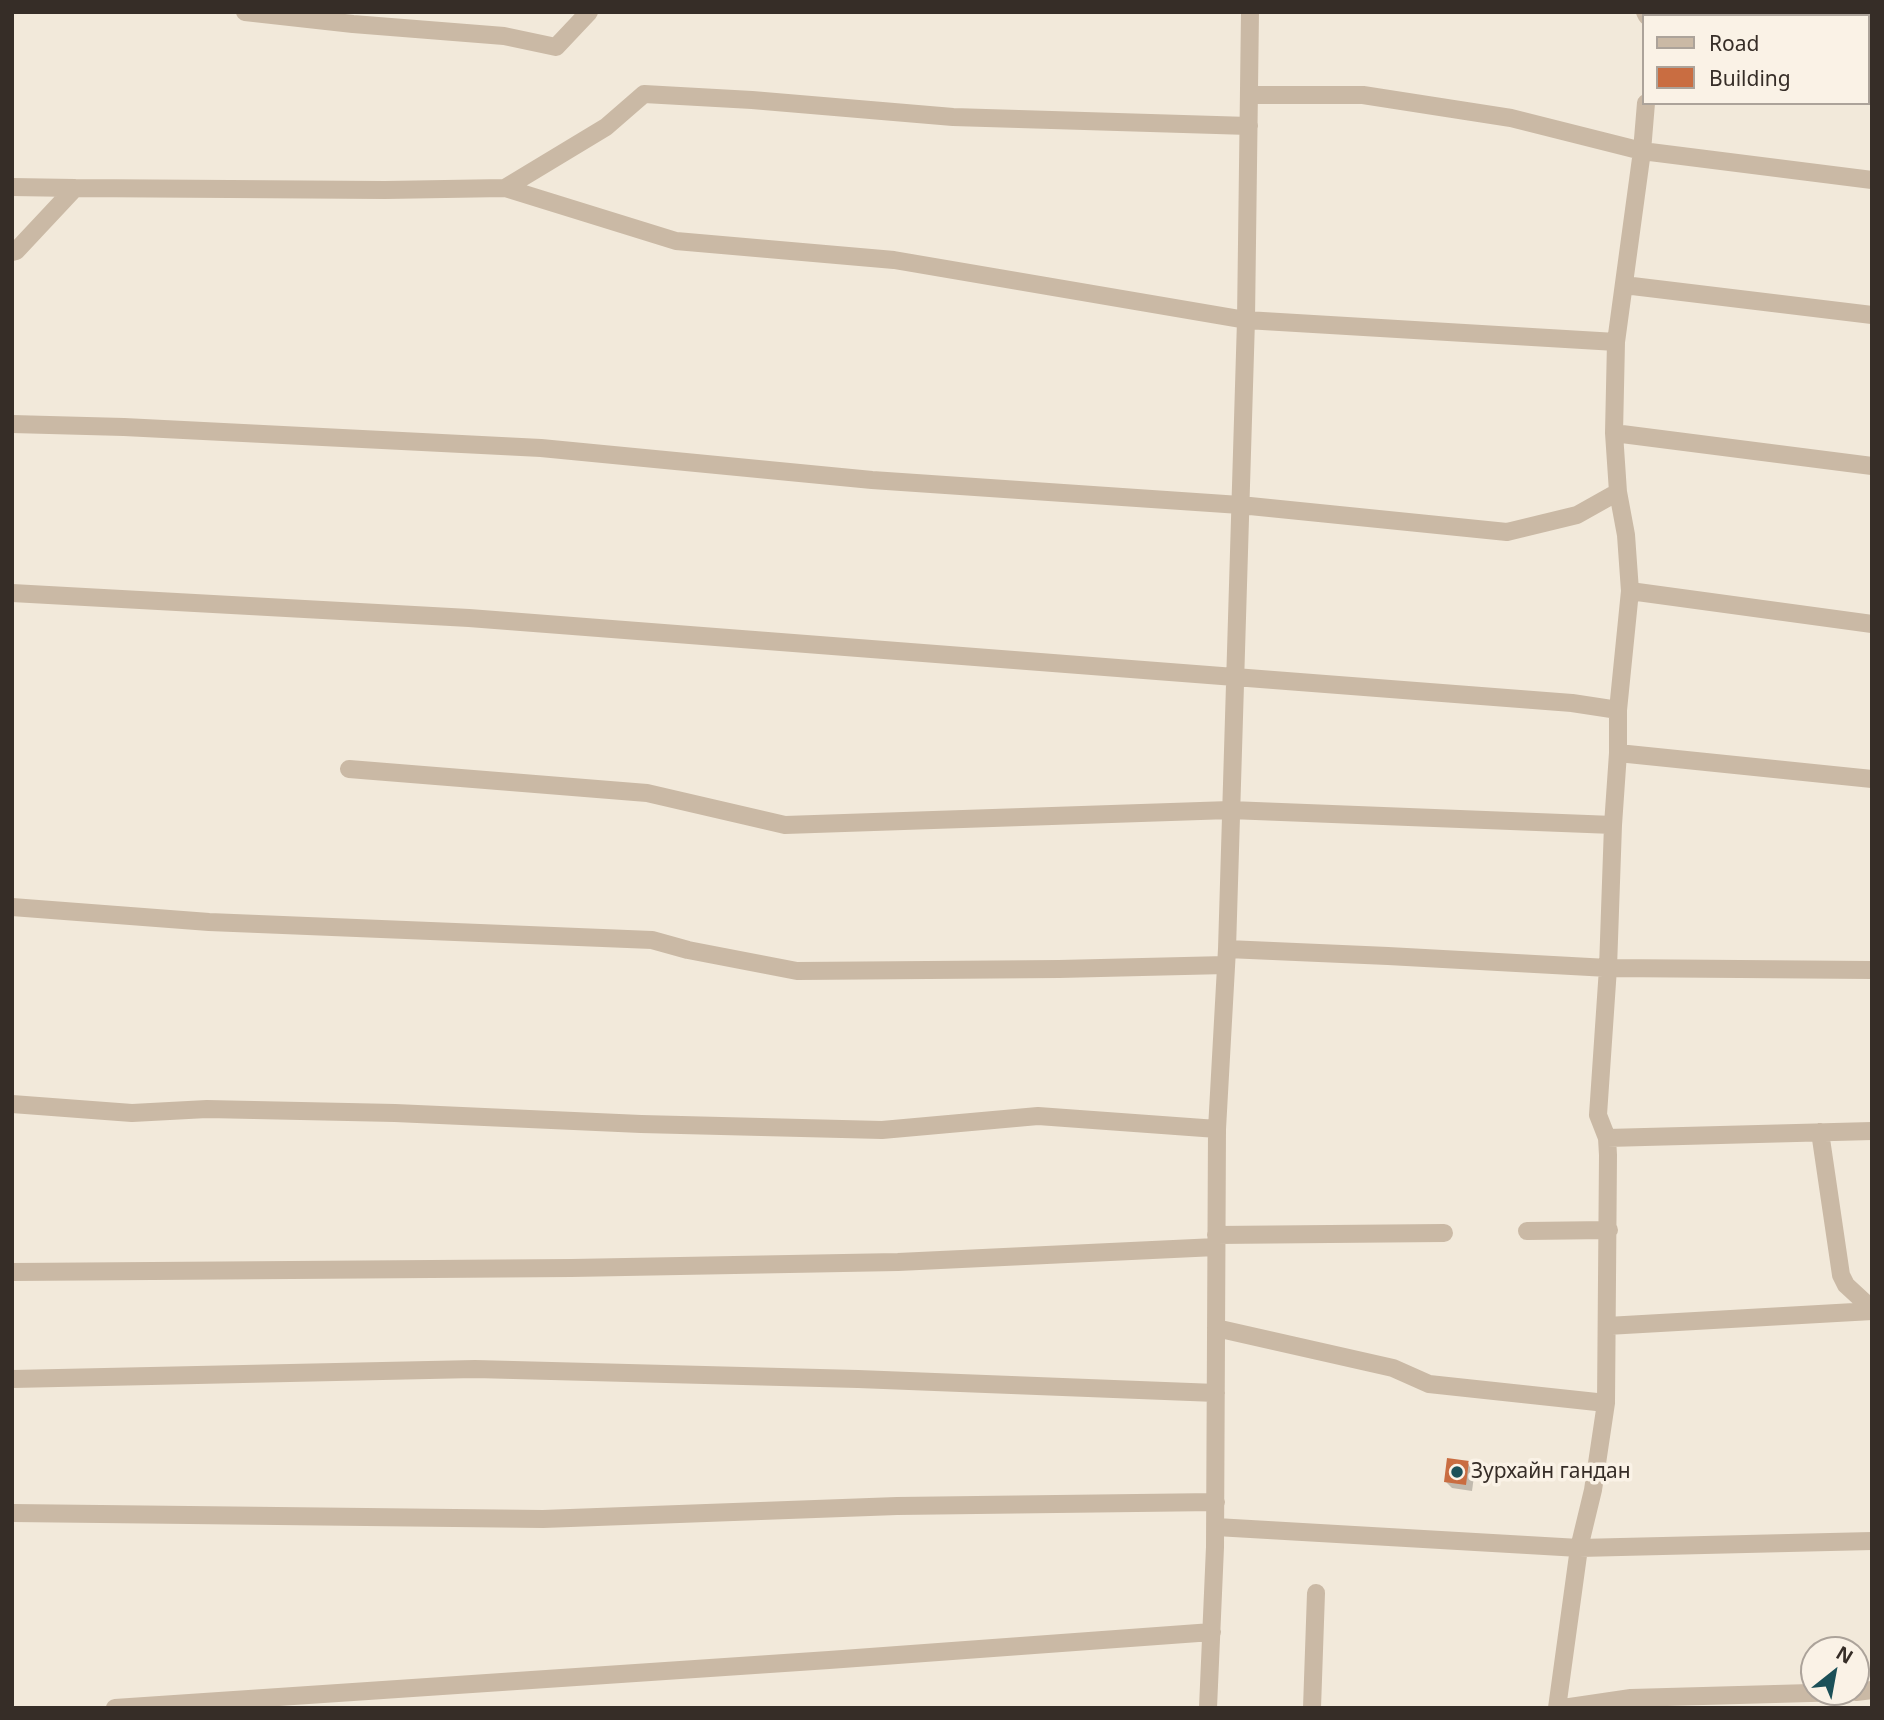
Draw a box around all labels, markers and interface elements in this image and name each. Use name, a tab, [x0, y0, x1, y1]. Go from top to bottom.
legend	[1643, 14, 1870, 105]
text: Road	[1709, 29, 1759, 57]
text: Building	[1709, 64, 1791, 92]
place label: Зурхайн гандан	[1471, 1459, 1631, 1485]
marker: Зурхайн гандан	[1449, 1464, 1465, 1480]
north arrow	[1800, 1636, 1870, 1706]
text: N	[1831, 1640, 1858, 1670]

